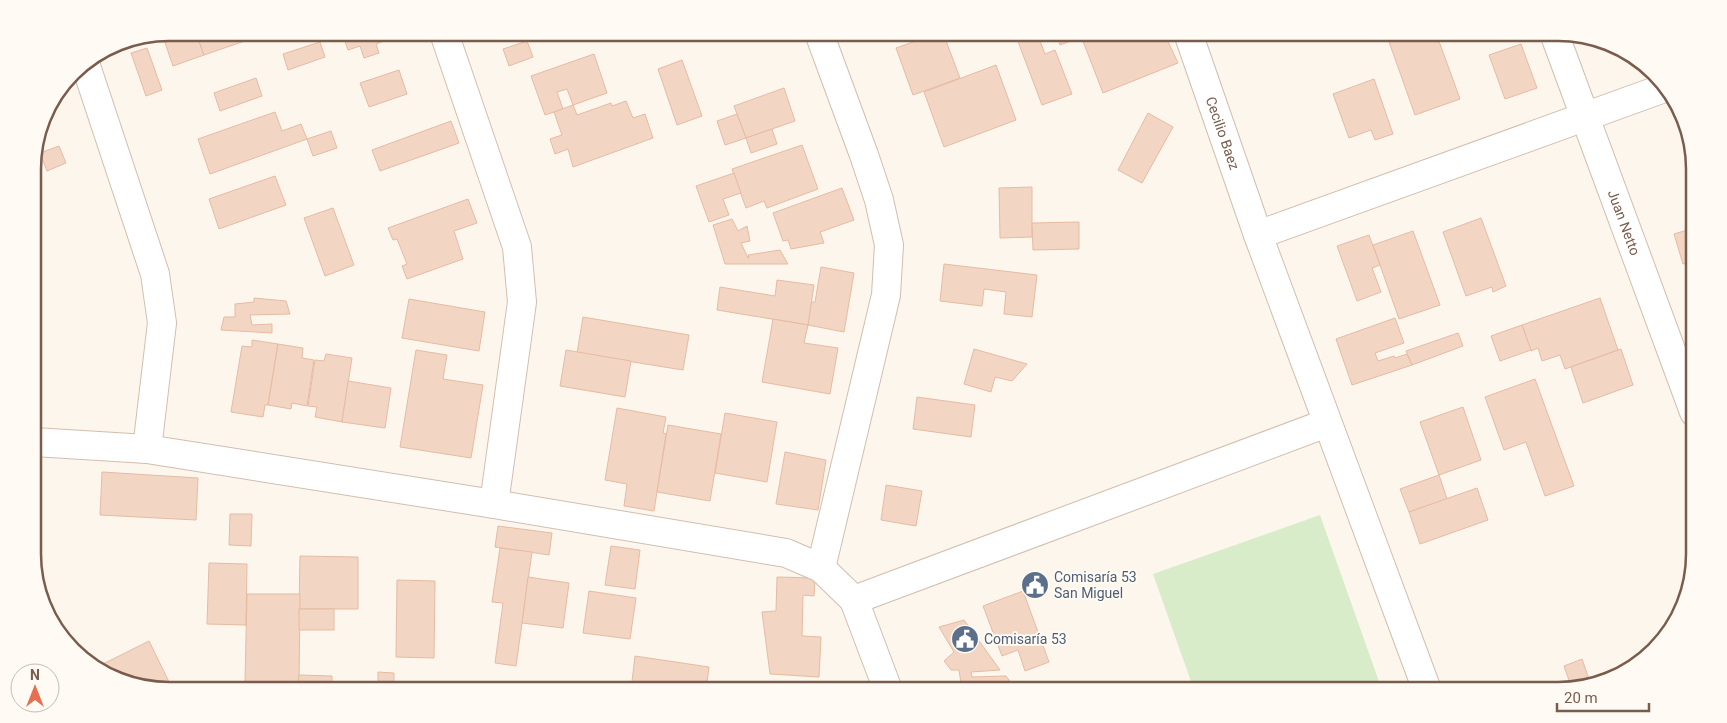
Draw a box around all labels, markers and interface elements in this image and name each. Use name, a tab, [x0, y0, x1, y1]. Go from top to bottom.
street label: Cecilio Baez	[1203, 94, 1243, 172]
street label: Juan Netto	[1605, 187, 1643, 258]
place label: Comisaría 53 San Miguel	[1054, 569, 1137, 601]
public building icon: Comisaría 53 San Miguel	[1020, 570, 1050, 600]
public building icon: Comisaría 53	[950, 624, 980, 654]
place label: Comisaría 53	[984, 631, 1067, 647]
north arrow	[10, 663, 60, 713]
text: N	[30, 667, 40, 683]
scale bar	[1557, 680, 1650, 712]
text: 20 m	[1564, 689, 1598, 707]

